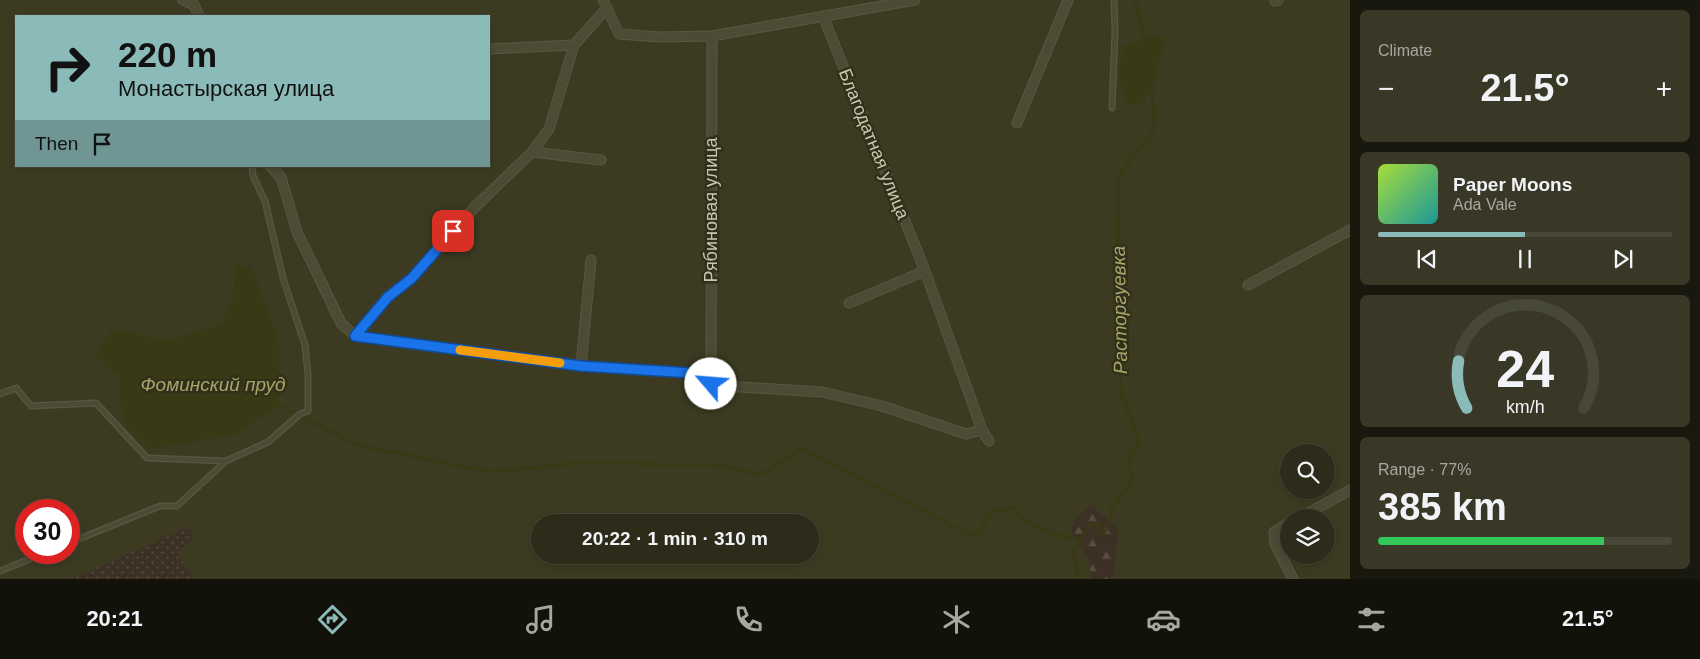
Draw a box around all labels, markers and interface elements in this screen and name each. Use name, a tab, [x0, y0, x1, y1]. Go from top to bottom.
icon: right	[35, 35, 100, 100]
text: 220 m	[118, 35, 217, 74]
text: Climate	[1378, 42, 1432, 59]
street label: Благодатная улица	[835, 66, 914, 223]
text: 21.5°	[1480, 67, 1570, 109]
text: −	[1378, 73, 1394, 104]
text: +	[1656, 73, 1672, 104]
text: Монастырская улица	[118, 76, 334, 101]
icon: arrive	[88, 130, 116, 158]
text: Then	[35, 133, 78, 154]
street label: Рябиновая улица	[701, 136, 721, 283]
text: Paper Moons	[1453, 174, 1572, 195]
text: Ada Vale	[1453, 196, 1517, 213]
pin	[432, 210, 474, 252]
icon: arrive	[439, 217, 467, 245]
icon: previous	[1413, 245, 1441, 273]
icon: pause	[1511, 245, 1539, 273]
icon: next	[1609, 245, 1637, 273]
water label: Расторгуевка	[1108, 246, 1131, 374]
text: 24	[1496, 340, 1554, 398]
position arrow	[684, 357, 736, 409]
water label: Фоминский пруд	[141, 374, 286, 395]
text: km/h	[1506, 397, 1544, 417]
map controls	[1280, 444, 1335, 564]
button: search	[1280, 444, 1335, 499]
text: Range · 77%	[1378, 461, 1471, 478]
text: 385 km	[1378, 486, 1507, 528]
speed limit sign: 30	[15, 499, 80, 564]
button: layers	[1280, 509, 1335, 564]
text: 20:22 · 1 min · 310 m	[582, 528, 768, 549]
icon: directions	[315, 602, 350, 637]
icon: music	[523, 602, 558, 637]
icon: phone	[731, 602, 766, 637]
icon: climate	[939, 602, 974, 637]
icon: car	[1146, 602, 1181, 637]
icon: filters	[1354, 602, 1389, 637]
text: 20:21	[86, 606, 143, 631]
text: 21.5°	[1562, 606, 1614, 631]

